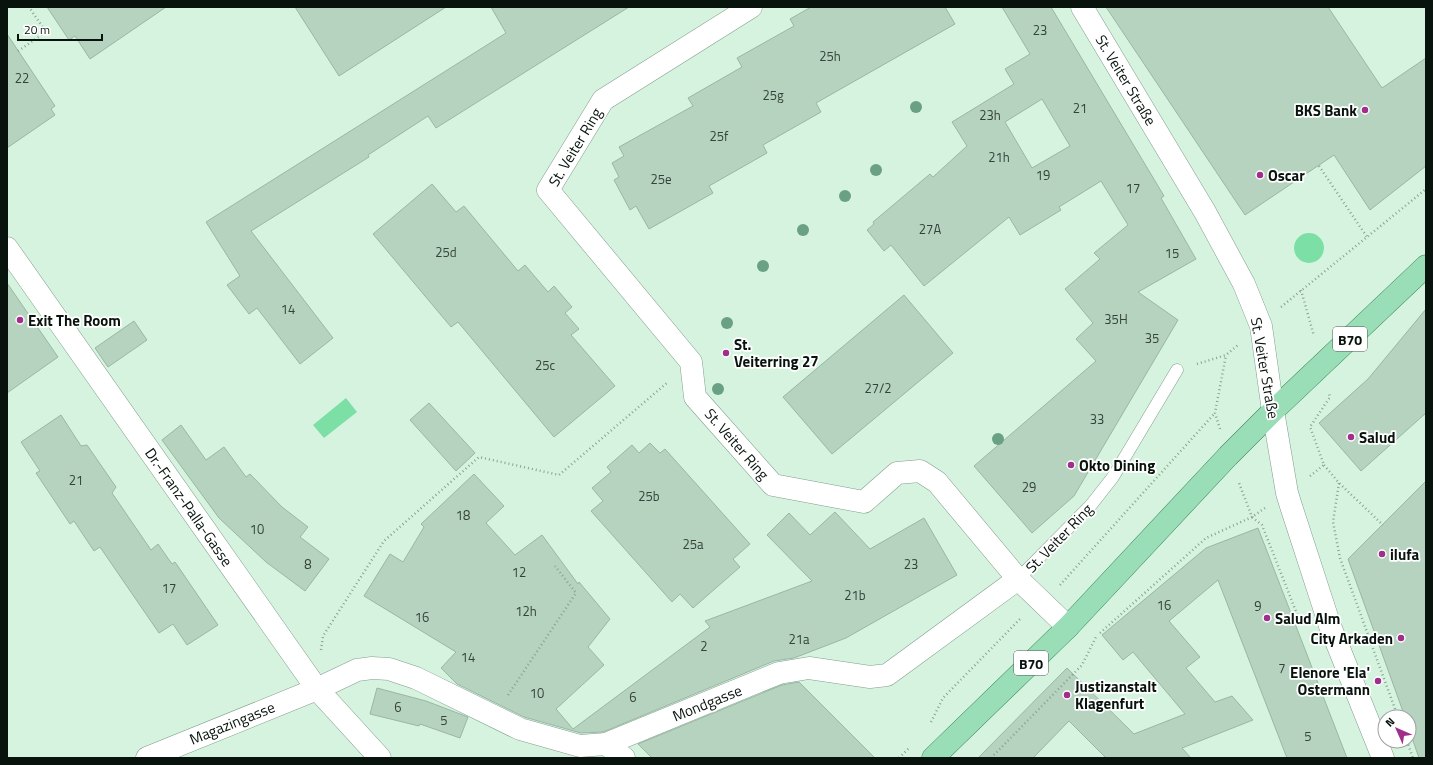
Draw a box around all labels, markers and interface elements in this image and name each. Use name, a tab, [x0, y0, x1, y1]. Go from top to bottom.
scale bar	[18, 16, 102, 42]
text: 20 m	[24, 20, 50, 39]
house number: 23	[1033, 20, 1047, 40]
street label: St. Veiter Straße	[1090, 30, 1162, 130]
house number: 25h	[819, 46, 841, 66]
house number: 22	[15, 68, 29, 88]
house number: 25g	[762, 85, 784, 105]
house number: 21	[1073, 98, 1087, 118]
place label: BKS Bank	[1295, 99, 1357, 122]
street label: St. Veiter Ring	[542, 103, 608, 191]
house number: 23h	[979, 105, 1001, 125]
marker: BKS Bank	[1360, 105, 1370, 115]
house number: 25f	[710, 126, 729, 146]
house number: 21h	[988, 147, 1010, 167]
place label: Oscar	[1268, 164, 1305, 187]
house number: 19	[1036, 165, 1050, 185]
house number: 25e	[650, 169, 672, 189]
marker: Oscar	[1255, 170, 1265, 180]
house number: 17	[1126, 178, 1140, 198]
house number: 27A	[919, 219, 941, 239]
house number: 25d	[435, 242, 457, 262]
house number: 15	[1165, 243, 1179, 263]
house number: 14	[281, 299, 295, 319]
place label: Exit The Room	[28, 309, 121, 332]
house number: 35H	[1104, 309, 1128, 329]
marker: Exit The Room	[15, 315, 25, 325]
street label: St. Veiter Straße	[1245, 316, 1285, 420]
road number: B70	[1333, 327, 1367, 351]
house number: 35	[1145, 328, 1159, 348]
place label: St. Veiterring 27	[734, 333, 819, 373]
marker: St. Veiterring 27	[721, 348, 731, 358]
house number: 25c	[535, 355, 555, 375]
house number: 27/2	[864, 378, 892, 398]
street label: St. Veiter Ring	[699, 403, 775, 485]
house number: 33	[1090, 409, 1104, 429]
place label: Salud	[1359, 426, 1395, 449]
marker: Salud	[1346, 432, 1356, 442]
street label: Dr.-Franz-Palla-Gasse	[139, 443, 239, 571]
place label: Okto Dining	[1079, 454, 1155, 477]
marker: Okto Dining	[1066, 460, 1076, 470]
house number: 21	[69, 470, 83, 490]
house number: 29	[1022, 477, 1036, 497]
house number: 25b	[638, 486, 660, 506]
street label: St. Veiter Ring	[1020, 498, 1098, 578]
house number: 18	[456, 505, 470, 525]
house number: 10	[250, 519, 264, 539]
house number: 25a	[682, 534, 704, 554]
place label: ilufa	[1390, 543, 1420, 566]
marker: ilufa	[1377, 549, 1387, 559]
house number: 8	[304, 554, 312, 574]
house number: 23	[904, 554, 918, 574]
house number: 12	[512, 562, 526, 582]
house number: 17	[162, 578, 176, 598]
house number: 21b	[844, 585, 866, 605]
house number: 16	[1157, 595, 1171, 615]
house number: 9	[1254, 596, 1262, 616]
house number: 12h	[515, 601, 537, 621]
house number: 16	[415, 607, 429, 627]
place label: Salud Alm	[1275, 607, 1340, 630]
marker: Salud Alm	[1262, 613, 1272, 623]
place label: City Arkaden	[1311, 627, 1393, 650]
house number: 21a	[788, 629, 810, 649]
marker: City Arkaden	[1396, 633, 1406, 643]
house number: 2	[700, 636, 708, 656]
house number: 14	[461, 647, 475, 667]
road number: B70	[1014, 651, 1048, 675]
house number: 7	[1278, 658, 1286, 678]
place label: Elenore 'Ela' Ostermann	[1290, 661, 1370, 701]
place label: Justizanstalt Klagenfurt	[1075, 675, 1157, 715]
marker: Elenore 'Ela' Ostermann	[1373, 676, 1383, 686]
street label: Mondgasse	[669, 679, 745, 727]
house number: 10	[530, 683, 544, 703]
house number: 6	[629, 687, 637, 707]
marker: Justizanstalt Klagenfurt	[1062, 690, 1072, 700]
street label: Magazingasse	[186, 695, 278, 751]
house number: 6	[394, 697, 402, 717]
north arrow	[1377, 709, 1417, 749]
house number: 5	[440, 710, 448, 730]
text: N	[1382, 714, 1398, 730]
house number: 5	[1304, 726, 1312, 746]

